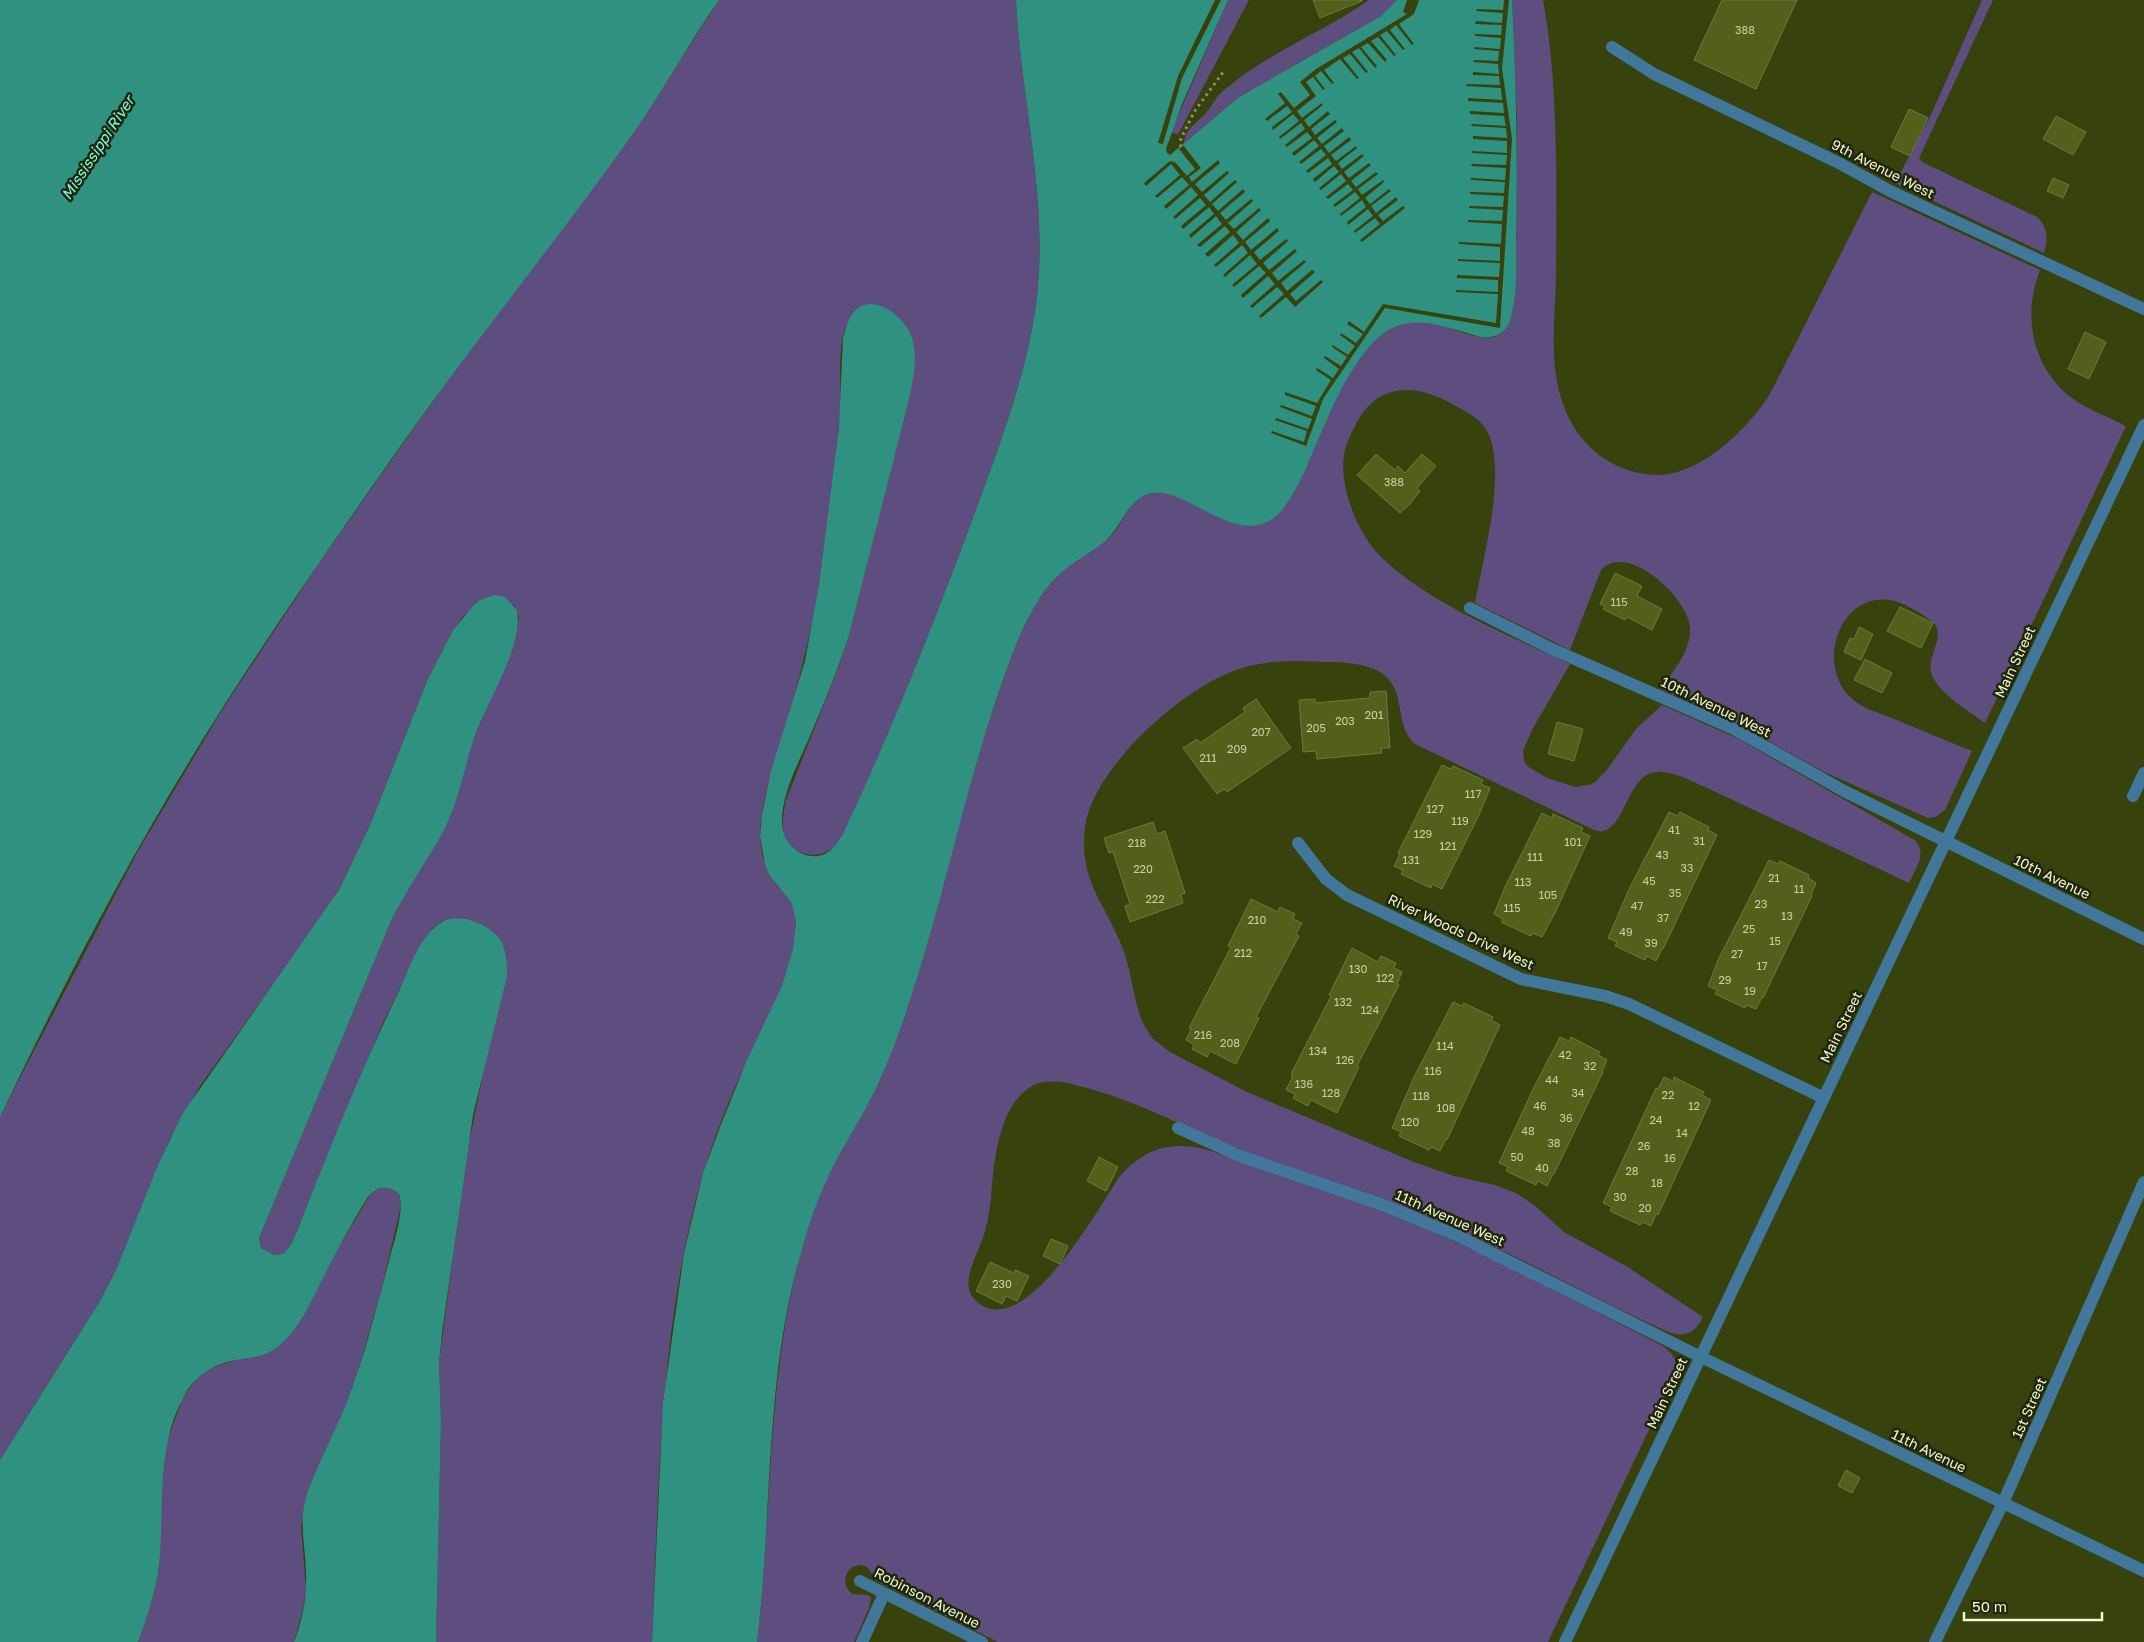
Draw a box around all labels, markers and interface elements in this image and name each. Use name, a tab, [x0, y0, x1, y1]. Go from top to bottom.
house number: 388	[1735, 23, 1755, 36]
water label: Mississippi River	[57, 90, 139, 203]
street label: 9th Avenue West	[1829, 135, 1937, 202]
house number: 388	[1384, 475, 1404, 488]
house number: 115	[1610, 595, 1628, 608]
street label: Main Street	[1991, 623, 2039, 700]
street label: 10th Avenue West	[1659, 673, 1774, 741]
house number: 201	[1365, 708, 1383, 721]
house number: 203	[1335, 714, 1355, 727]
house number: 205	[1306, 721, 1326, 734]
house number: 207	[1251, 725, 1271, 738]
house number: 209	[1227, 742, 1247, 755]
house number: 211	[1199, 751, 1217, 764]
house number: 117	[1465, 787, 1481, 800]
house number: 127	[1426, 802, 1444, 815]
house number: 119	[1451, 814, 1469, 827]
house number: 41	[1668, 823, 1680, 836]
house number: 129	[1414, 827, 1432, 840]
house number: 31	[1693, 834, 1705, 847]
house number: 101	[1564, 835, 1582, 848]
house number: 218	[1128, 836, 1146, 849]
house number: 121	[1439, 839, 1457, 852]
house number: 43	[1655, 848, 1669, 861]
house number: 111	[1527, 850, 1543, 863]
street label: 10th Avenue	[2011, 851, 2093, 902]
house number: 131	[1402, 853, 1420, 866]
house number: 33	[1681, 861, 1693, 874]
house number: 220	[1133, 862, 1153, 875]
house number: 21	[1768, 871, 1780, 884]
house number: 45	[1642, 874, 1656, 887]
house number: 113	[1514, 875, 1532, 888]
house number: 11	[1794, 882, 1804, 895]
house number: 35	[1669, 886, 1681, 899]
house number: 105	[1539, 888, 1557, 901]
street label: River Woods Drive West	[1385, 890, 1537, 973]
house number: 222	[1145, 892, 1165, 905]
house number: 23	[1755, 897, 1767, 910]
house number: 47	[1631, 899, 1643, 912]
house number: 115	[1503, 901, 1521, 914]
house number: 13	[1781, 909, 1793, 922]
house number: 37	[1657, 911, 1669, 924]
house number: 210	[1248, 913, 1266, 926]
house number: 25	[1743, 922, 1755, 935]
house number: 49	[1619, 925, 1633, 938]
house number: 15	[1769, 934, 1781, 947]
house number: 39	[1644, 936, 1658, 949]
house number: 212	[1234, 946, 1252, 959]
house number: 27	[1731, 947, 1743, 960]
house number: 17	[1756, 959, 1768, 972]
house number: 130	[1349, 962, 1367, 975]
house number: 122	[1376, 971, 1394, 984]
house number: 29	[1718, 973, 1732, 986]
house number: 19	[1744, 984, 1756, 997]
street label: Main Street	[1816, 988, 1865, 1065]
house number: 132	[1334, 995, 1352, 1008]
house number: 124	[1361, 1003, 1379, 1016]
house number: 216	[1194, 1028, 1213, 1041]
house number: 208	[1220, 1036, 1240, 1049]
house number: 114	[1436, 1039, 1454, 1052]
house number: 134	[1309, 1044, 1328, 1057]
house number: 42	[1558, 1048, 1572, 1061]
house number: 126	[1336, 1053, 1355, 1066]
house number: 32	[1584, 1059, 1596, 1072]
house number: 116	[1424, 1064, 1442, 1077]
house number: 44	[1545, 1073, 1559, 1086]
house number: 136	[1295, 1077, 1314, 1090]
house number: 128	[1322, 1086, 1340, 1099]
house number: 34	[1571, 1086, 1585, 1099]
house number: 22	[1662, 1088, 1674, 1101]
house number: 118	[1412, 1089, 1430, 1102]
house number: 46	[1533, 1099, 1547, 1112]
house number: 12	[1688, 1099, 1700, 1112]
house number: 108	[1437, 1101, 1456, 1114]
house number: 36	[1559, 1111, 1573, 1124]
house number: 24	[1649, 1113, 1663, 1126]
house number: 120	[1401, 1115, 1419, 1128]
house number: 48	[1521, 1124, 1535, 1137]
house number: 14	[1676, 1126, 1688, 1139]
house number: 38	[1547, 1136, 1561, 1149]
house number: 26	[1637, 1139, 1651, 1152]
house number: 50	[1510, 1150, 1524, 1163]
house number: 16	[1664, 1151, 1676, 1164]
house number: 40	[1535, 1161, 1549, 1174]
house number: 28	[1625, 1164, 1639, 1177]
house number: 18	[1651, 1176, 1663, 1189]
street label: 11th Avenue West	[1393, 1186, 1508, 1249]
house number: 30	[1613, 1190, 1627, 1203]
house number: 20	[1638, 1201, 1652, 1214]
house number: 230	[992, 1277, 1012, 1290]
street label: Main Street	[1643, 1354, 1691, 1431]
street label: 1st Street	[2008, 1375, 2049, 1441]
street label: 11th Avenue	[1889, 1425, 1969, 1476]
street label: Robinson Avenue	[872, 1564, 983, 1631]
scale bar	[1964, 1590, 2102, 1622]
text: 50 m	[1972, 1597, 2007, 1615]

